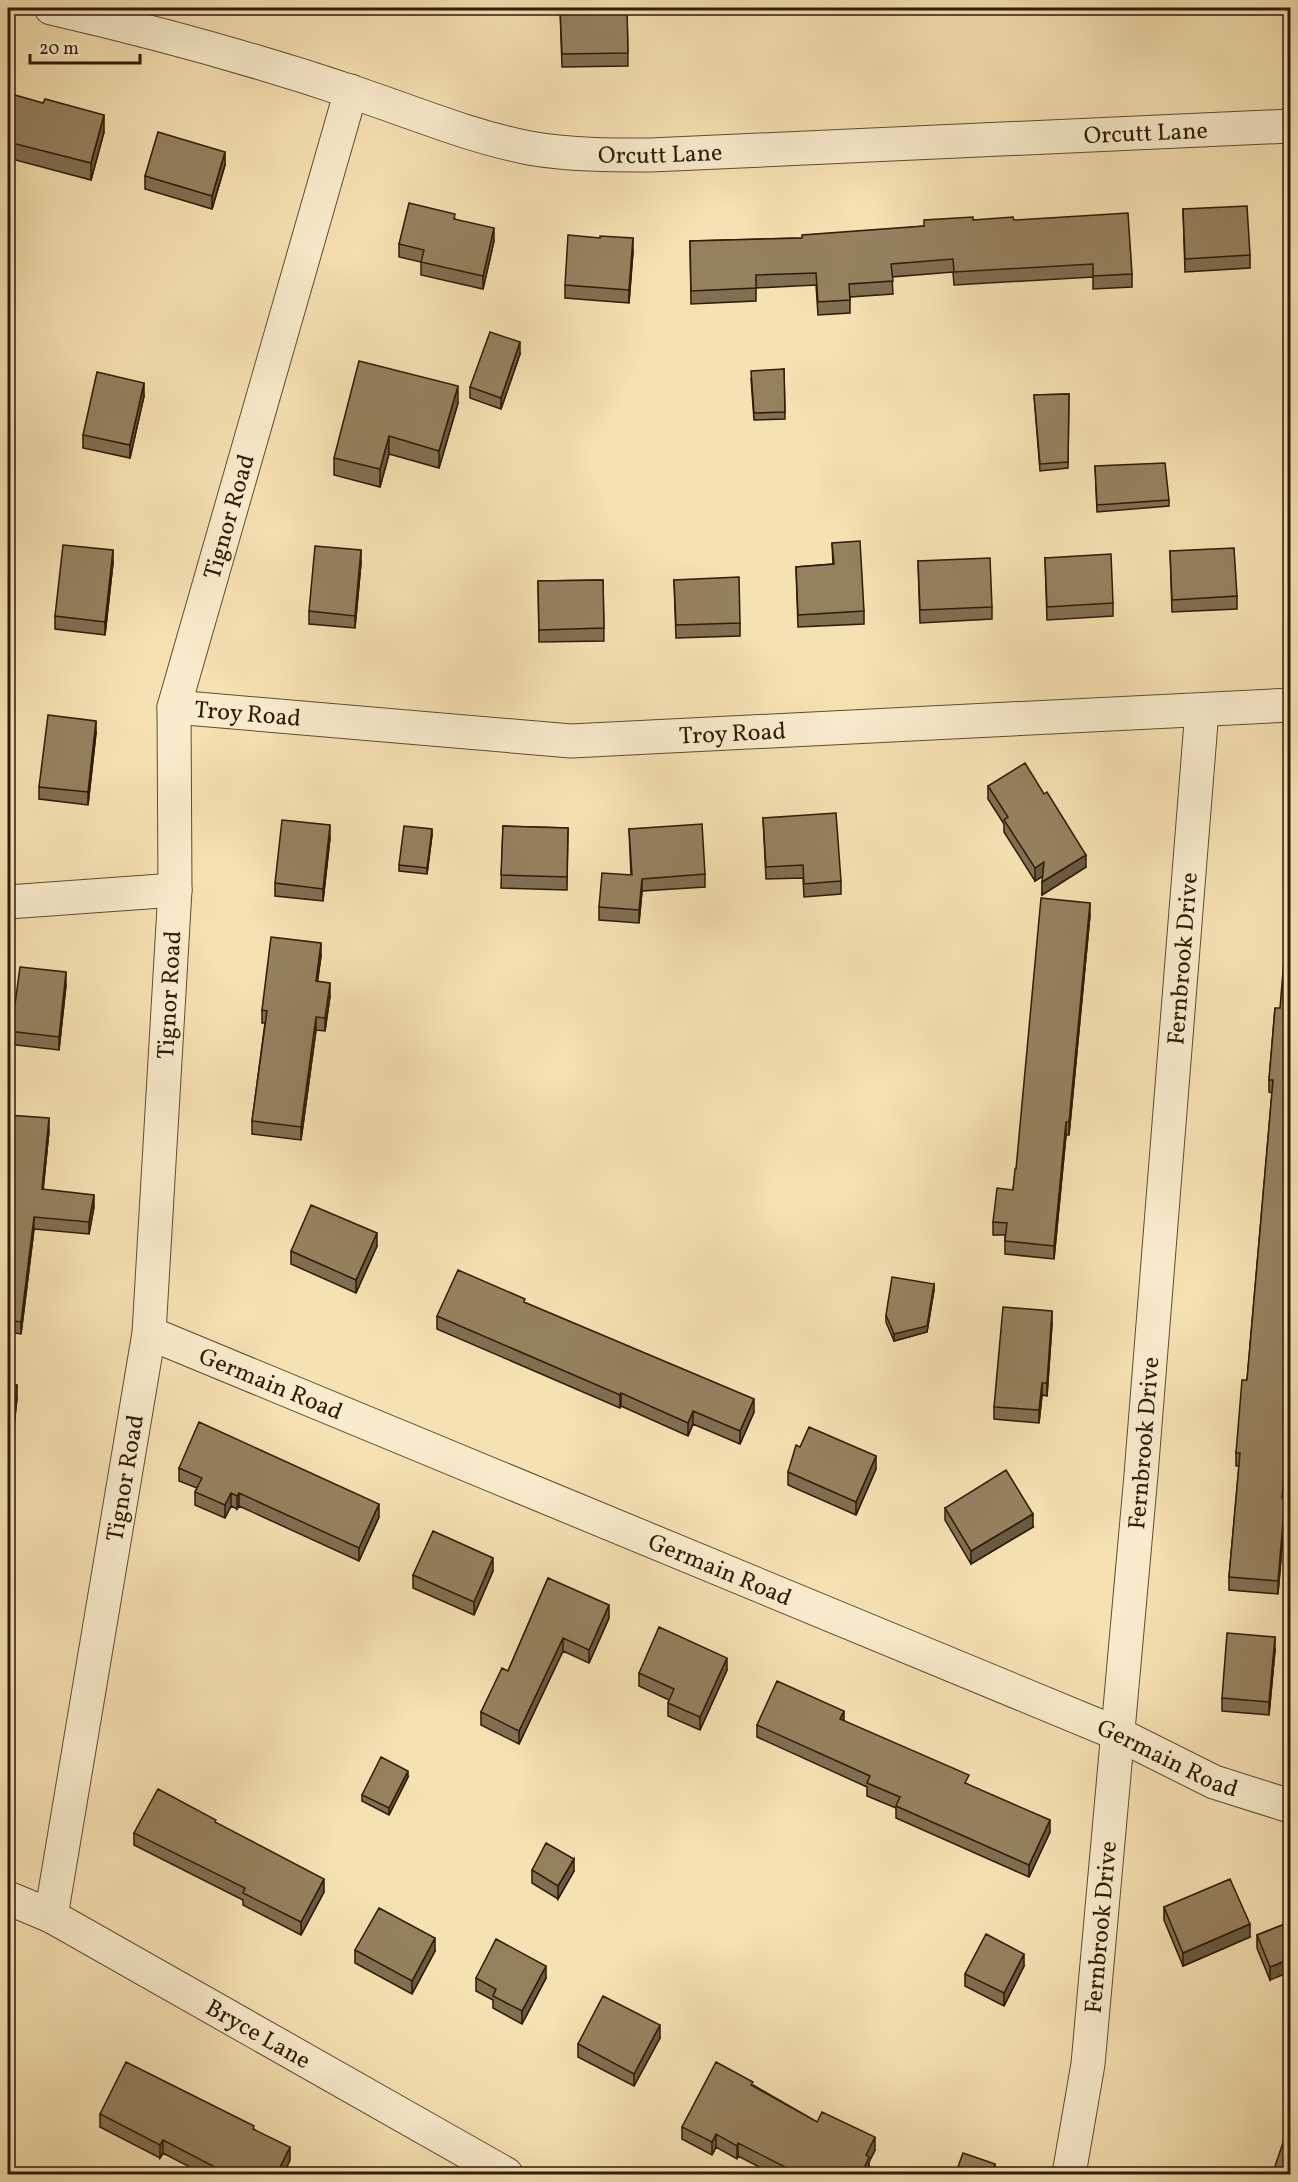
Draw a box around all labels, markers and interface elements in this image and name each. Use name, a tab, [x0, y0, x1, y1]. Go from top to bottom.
scale bar	[30, 27, 140, 65]
text: 20 m	[39, 37, 79, 62]
street label: Orcutt Lane	[1083, 115, 1209, 154]
street label: Orcutt Lane	[598, 137, 723, 174]
street label: Tignor Road	[197, 451, 265, 584]
street label: Troy Road	[193, 694, 302, 737]
street label: Troy Road	[678, 715, 787, 755]
street label: Fernbrook Drive	[1160, 871, 1208, 1046]
street label: Tignor Road	[150, 930, 192, 1060]
street label: Germain Road	[193, 1340, 347, 1430]
street label: Fernbrook Drive	[1121, 1356, 1169, 1531]
street label: Tignor Road	[99, 1412, 154, 1545]
street label: Germain Road	[642, 1526, 796, 1616]
street label: Germain Road	[1091, 1712, 1242, 1807]
street label: Fernbrook Drive	[1078, 1840, 1127, 2015]
street label: Bryce Lane	[199, 1992, 316, 2079]

